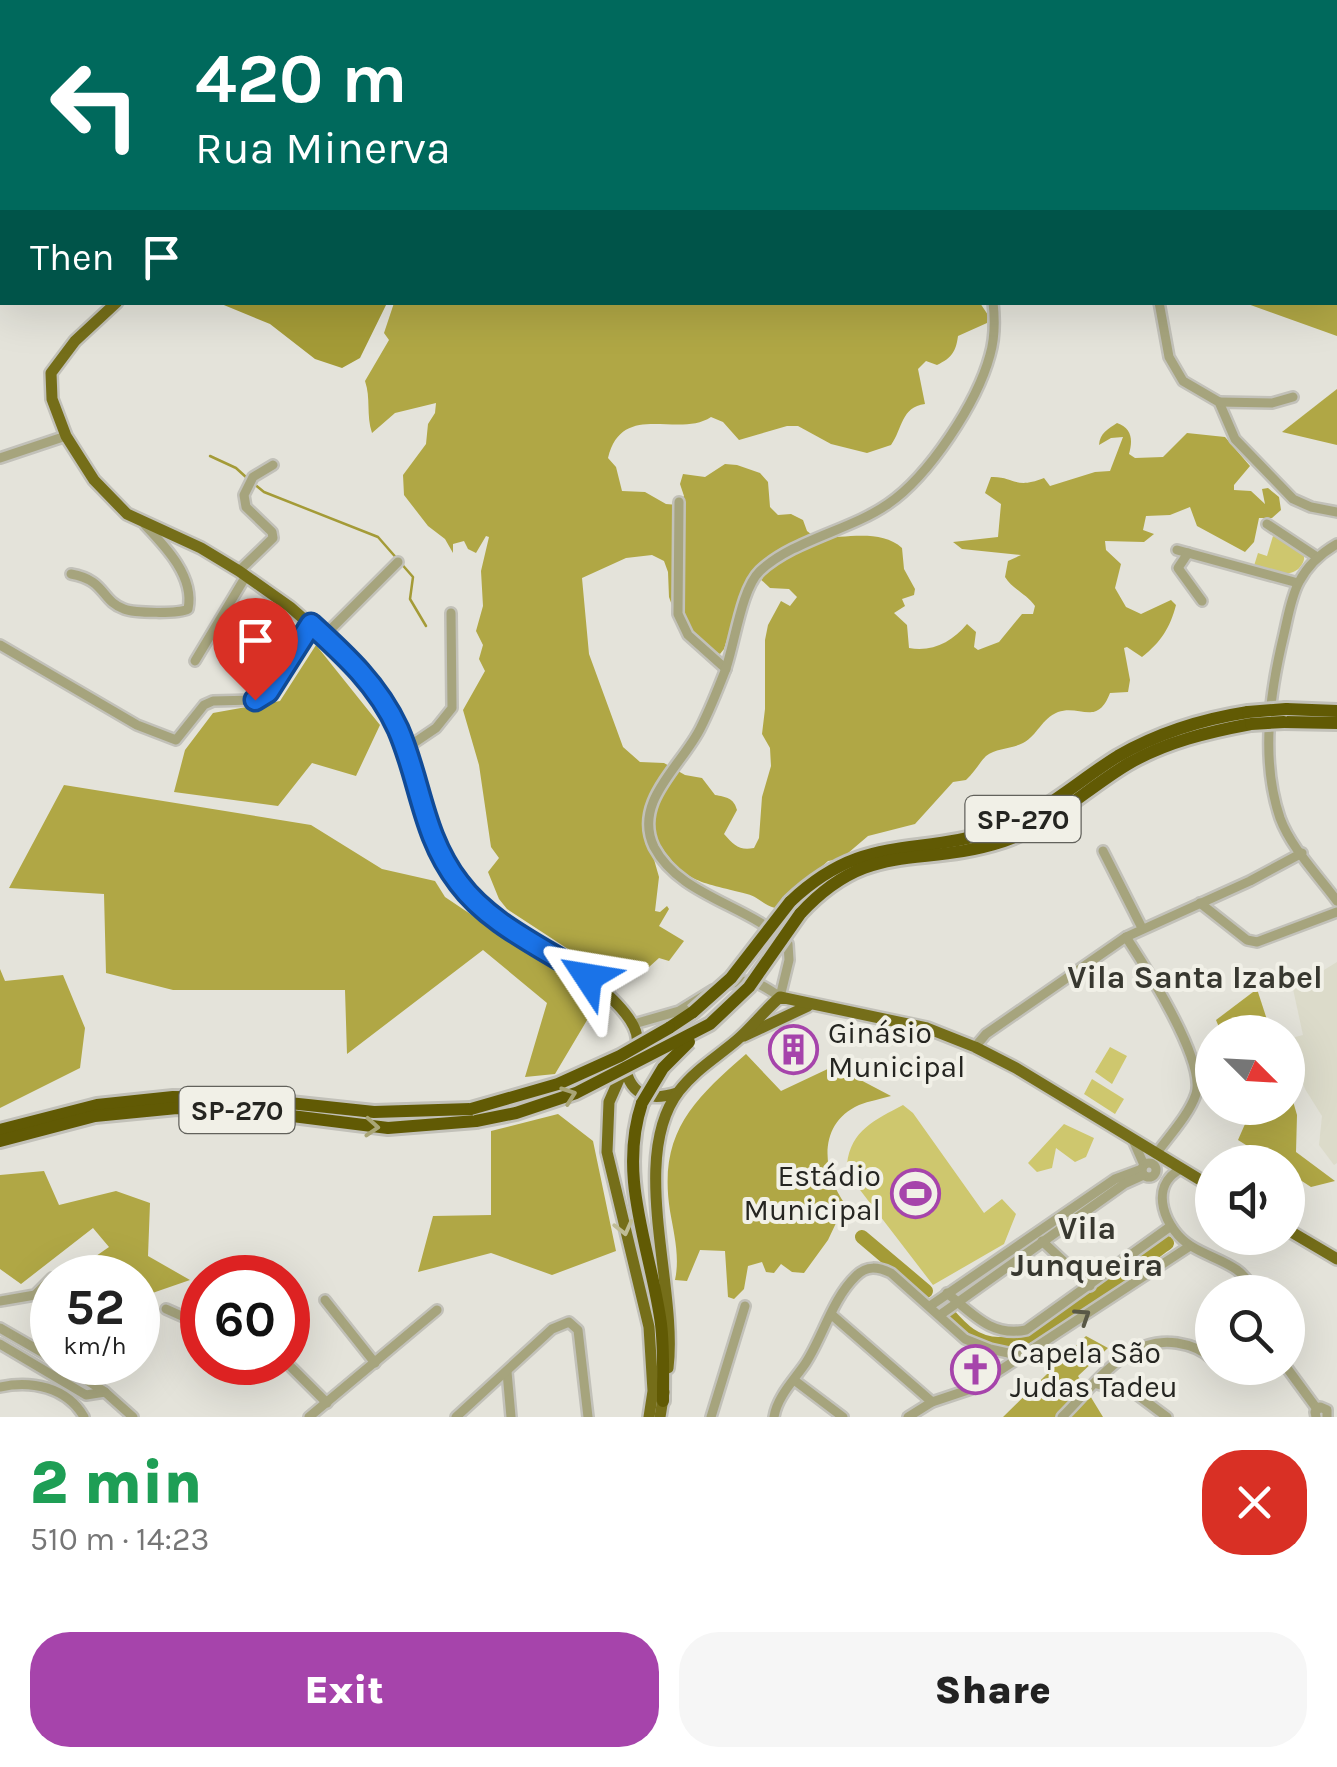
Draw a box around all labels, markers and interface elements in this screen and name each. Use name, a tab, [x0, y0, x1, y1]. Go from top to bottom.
text: 420 m	[195, 38, 407, 120]
icon: left	[30, 40, 160, 170]
text: Rua Minerva	[195, 122, 451, 174]
icon: arrive	[134, 230, 189, 285]
text: Then	[30, 235, 114, 280]
pin	[213, 598, 298, 701]
icon: arrive	[228, 613, 283, 668]
road number: SP-270	[966, 796, 1080, 842]
position arrow	[536, 925, 640, 1029]
district label: Vila Santa Izabel	[1067, 959, 1323, 996]
place label: Ginásio Municipal	[828, 1015, 966, 1085]
north arrow	[1195, 1015, 1305, 1125]
map controls	[1195, 1015, 1305, 1385]
building icon: Ginásio Municipal	[767, 1024, 819, 1076]
one-way arrow	[560, 1086, 577, 1107]
road number: SP-270	[180, 1087, 294, 1133]
one-way arrow	[365, 1115, 381, 1137]
button: sound	[1195, 1145, 1305, 1255]
place label: Estádio Municipal	[744, 1158, 881, 1228]
sports icon: Estádio Municipal	[890, 1167, 942, 1219]
district label: Vila Junqueira	[1011, 1210, 1163, 1284]
one-way arrow	[613, 1219, 634, 1236]
speed limit sign: 60	[180, 1255, 310, 1385]
button: search	[1195, 1275, 1305, 1385]
text: 52	[65, 1278, 125, 1337]
one-way arrow	[1073, 1309, 1091, 1328]
text: km/h	[63, 1331, 127, 1360]
place label: Capela São Judas Tadeu	[1010, 1335, 1178, 1405]
church icon: Capela São Judas Tadeu	[949, 1344, 1001, 1396]
text: 2 min	[30, 1448, 202, 1518]
button: close	[1202, 1450, 1307, 1555]
text: 510 m · 14:23	[30, 1521, 209, 1558]
button: Exit	[30, 1632, 659, 1747]
button: Share	[679, 1632, 1307, 1747]

